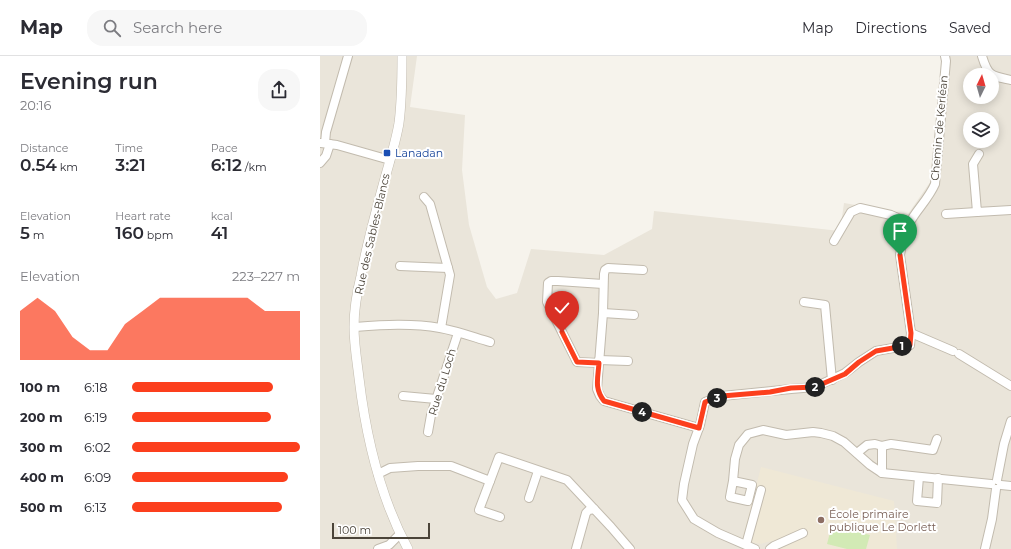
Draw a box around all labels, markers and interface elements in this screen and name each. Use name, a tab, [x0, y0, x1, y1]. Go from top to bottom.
search box	[87, 10, 367, 46]
text: Map	[20, 16, 63, 39]
icon: search	[101, 17, 123, 39]
text: Search here	[133, 18, 222, 37]
text: Map	[802, 19, 833, 37]
text: Directions	[855, 19, 927, 37]
text: Saved	[949, 19, 991, 37]
text: Evening run	[20, 68, 158, 95]
north arrow	[963, 68, 999, 104]
map controls	[963, 68, 999, 148]
button: share	[258, 69, 300, 111]
street label: Chemin de Kerléan	[927, 75, 951, 181]
text: 20:16	[20, 97, 51, 113]
button: layers	[963, 112, 999, 148]
text: Distance	[20, 141, 68, 155]
text: Time	[115, 141, 143, 155]
text: Pace	[211, 141, 238, 155]
place label: Lanadan	[395, 146, 443, 160]
marker: Lanadan	[382, 148, 392, 158]
text: 0.54	[20, 155, 57, 175]
text: 3:21	[115, 155, 146, 175]
text: 6:12	[211, 155, 242, 175]
text: km	[57, 160, 78, 174]
text: /km	[242, 160, 267, 174]
street label: Rue des Sables-Blancs	[351, 171, 393, 296]
text: Elevation	[20, 209, 71, 223]
text: Heart rate	[115, 209, 171, 223]
text: kcal	[211, 209, 233, 223]
pin	[883, 214, 917, 255]
icon: arrive	[889, 220, 911, 242]
text: 5	[20, 223, 30, 243]
text: 160	[115, 223, 144, 243]
text: 41	[211, 223, 228, 243]
text: m	[30, 228, 45, 242]
text: bpm	[144, 228, 173, 242]
text: Elevation	[20, 268, 80, 284]
text: 223–227 m	[232, 268, 300, 284]
pin	[545, 291, 579, 332]
icon: check	[551, 297, 573, 319]
pin: 1	[892, 336, 912, 356]
text: 1	[900, 339, 904, 353]
street label: Rue du Loch	[425, 347, 459, 417]
pin: 2	[805, 377, 825, 397]
text: 100 m	[20, 379, 60, 395]
text: 6:18	[84, 379, 108, 395]
text: 2	[812, 380, 818, 394]
pin: 3	[707, 388, 727, 408]
text: 3	[714, 391, 720, 405]
pin: 4	[632, 402, 652, 422]
text: 4	[638, 405, 646, 419]
text: 200 m	[20, 409, 63, 425]
text: 6:19	[84, 409, 107, 425]
text: 300 m	[20, 439, 63, 455]
text: 6:02	[84, 439, 111, 455]
text: 400 m	[20, 469, 64, 485]
text: 6:09	[84, 469, 111, 485]
text: 500 m	[20, 499, 63, 515]
text: 6:13	[84, 499, 107, 515]
place label: École primaire publique Le Dorlett	[829, 507, 937, 534]
marker: École primaire publique Le Dorlett	[816, 515, 826, 525]
scale bar	[332, 521, 430, 540]
text: 100 m	[338, 523, 371, 537]

